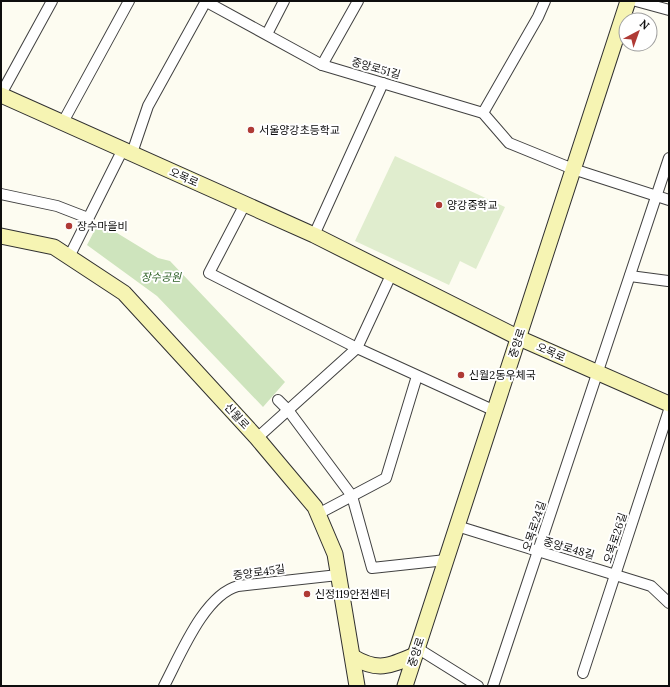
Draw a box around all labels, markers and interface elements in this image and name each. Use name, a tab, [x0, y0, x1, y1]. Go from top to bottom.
north arrow	[618, 12, 658, 52]
text: N	[637, 16, 653, 33]
street label: 중앙로51길	[350, 54, 402, 82]
place label: 서울양강초등학교	[259, 123, 340, 137]
marker: 서울양강초등학교	[246, 125, 256, 135]
street label: 오목로	[167, 164, 201, 190]
place label: 양강중학교	[447, 198, 498, 212]
marker: 양강중학교	[434, 200, 444, 210]
place label: 장수마을비	[77, 219, 128, 233]
marker: 장수마을비	[64, 221, 74, 231]
park label: 장수공원	[141, 270, 182, 284]
street label: 중앙로	[506, 326, 528, 360]
street label: 오목로	[534, 339, 568, 365]
place label: 신월2동우체국	[469, 368, 536, 382]
marker: 신월2동우체국	[456, 370, 466, 380]
street label: 신월로	[222, 400, 252, 432]
street label: 오목로24길	[519, 499, 549, 553]
street label: 오목로26길	[600, 511, 630, 565]
street label: 중앙로48길	[542, 534, 596, 562]
street label: 중앙로45길	[232, 561, 286, 583]
place label: 신정119안전센터	[315, 587, 390, 601]
marker: 신정119안전센터	[302, 589, 312, 599]
street label: 중앙로	[405, 635, 427, 669]

